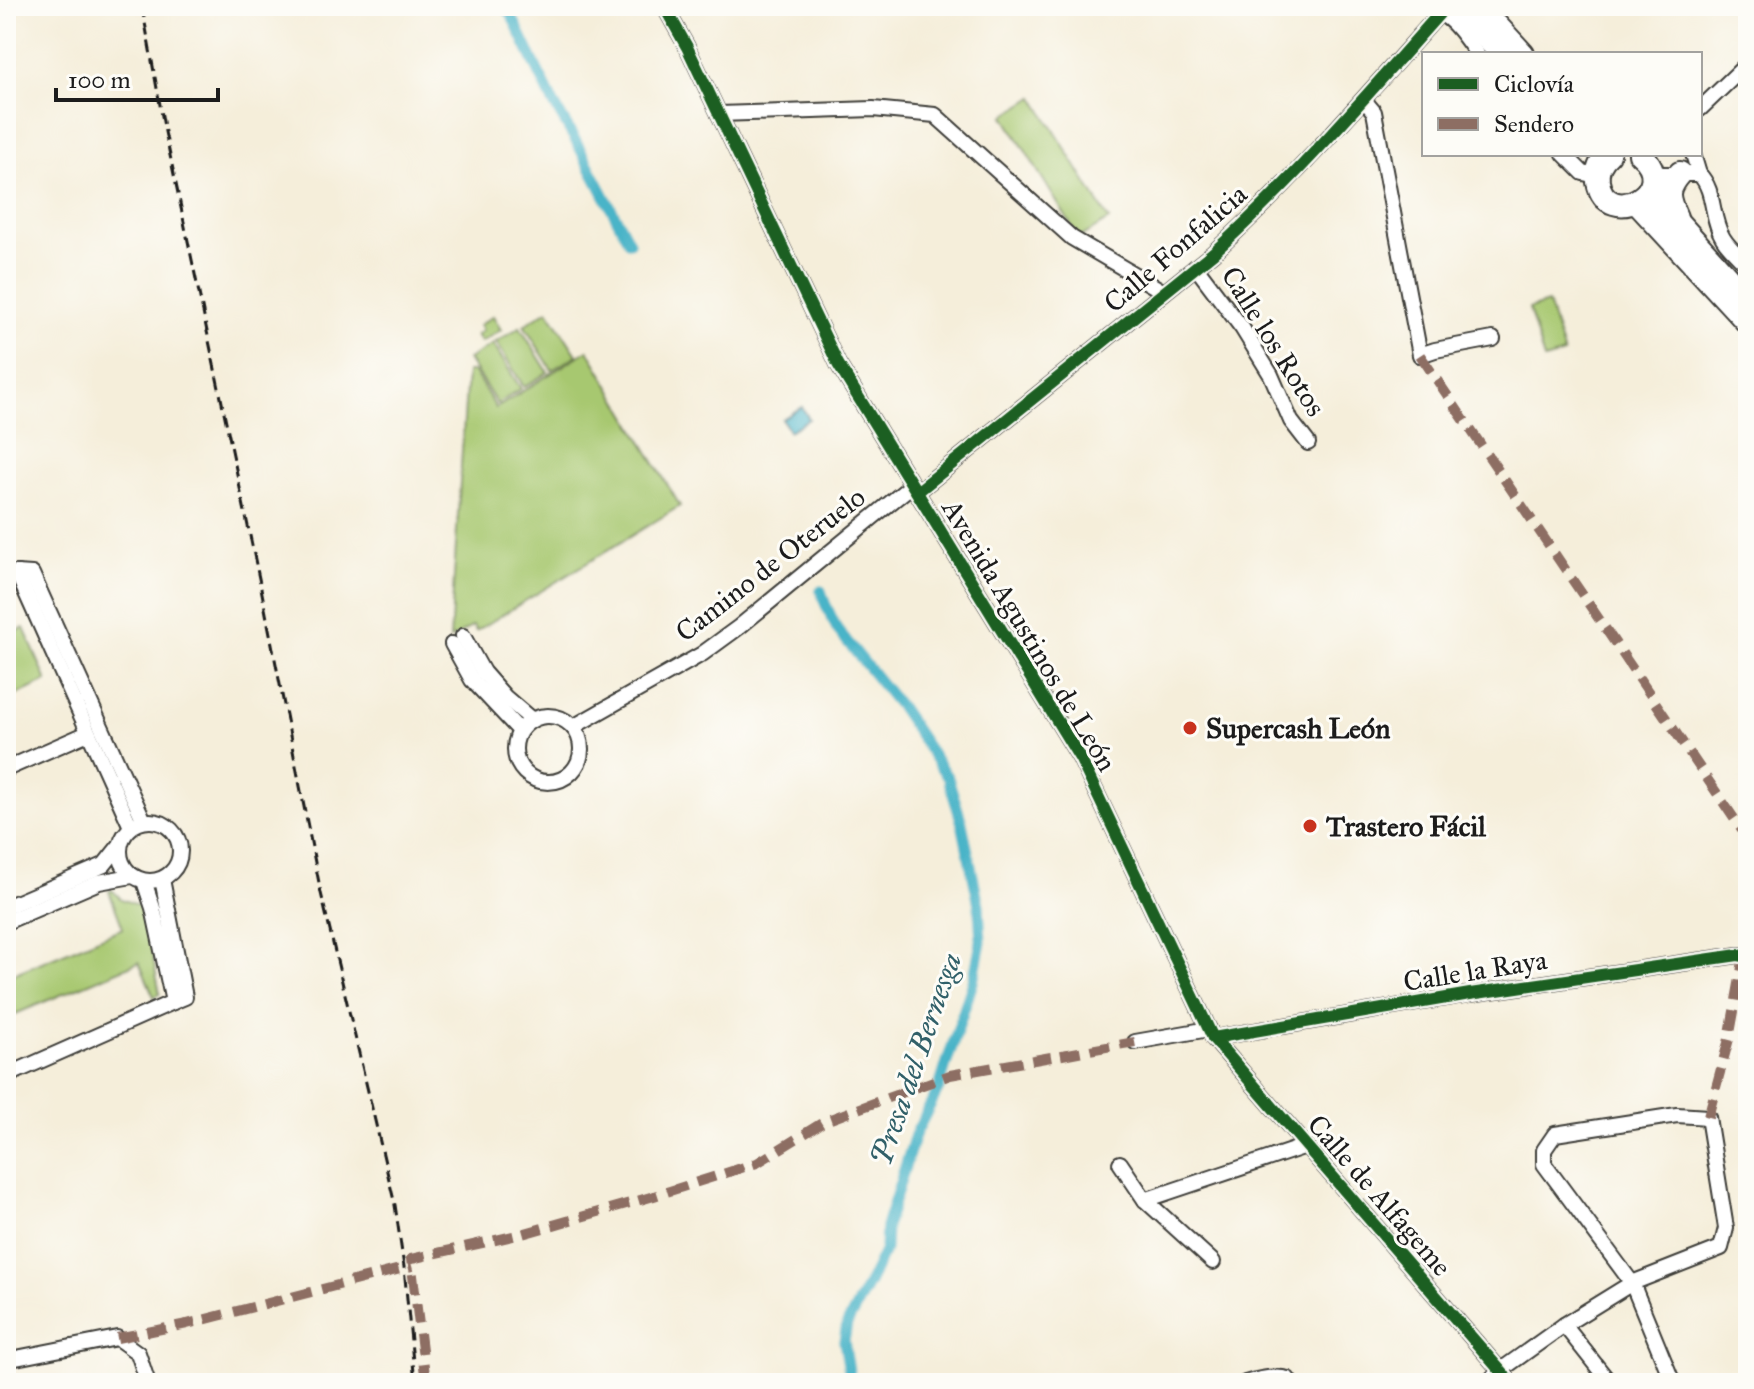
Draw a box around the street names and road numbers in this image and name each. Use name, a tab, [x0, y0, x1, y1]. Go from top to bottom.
street label: Calle Fonfalicia	[1096, 176, 1254, 320]
street label: Calle los Rotos	[1214, 260, 1333, 423]
street label: Camino de Oteruelo	[668, 479, 872, 649]
street label: Avenida Agustinos de León	[934, 492, 1125, 778]
street label: Calle la Raya	[1401, 942, 1550, 999]
street label: Calle de Alfageme	[1300, 1107, 1459, 1283]

